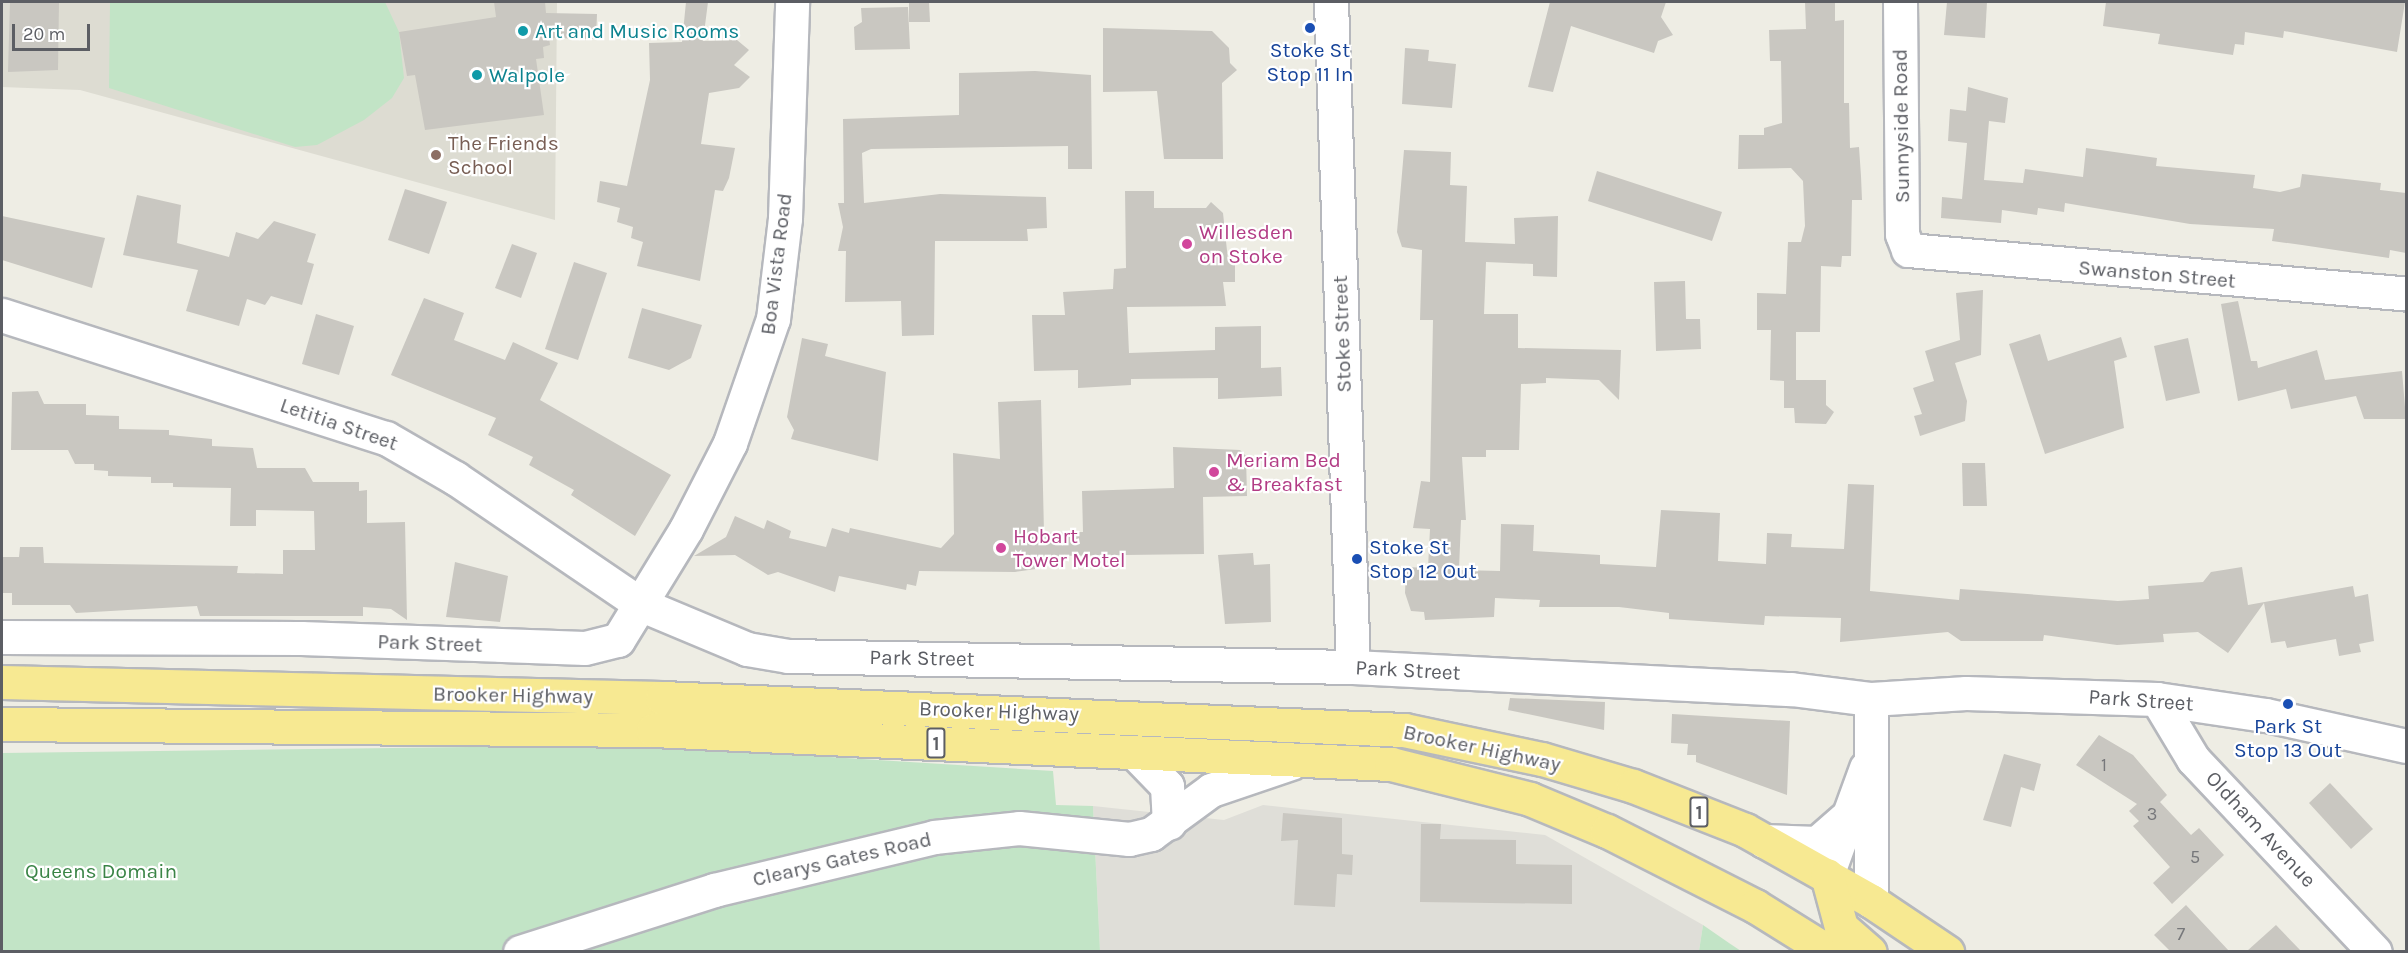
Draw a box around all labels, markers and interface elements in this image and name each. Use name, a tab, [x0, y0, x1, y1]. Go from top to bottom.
scale bar	[15, 12, 93, 50]
place label: Art and Music Rooms	[535, 18, 739, 44]
marker: Stoke St Stop 11 In	[1303, 21, 1317, 35]
text: 20 m	[23, 23, 65, 45]
marker: Art and Music Rooms	[516, 24, 530, 38]
place label: Stoke St Stop 11 In	[1267, 37, 1353, 87]
street label: Sunnyside Road	[1887, 49, 1915, 203]
place label: Walpole	[489, 62, 565, 88]
marker: Walpole	[470, 68, 484, 82]
place label: The Friends School	[448, 130, 559, 180]
marker: The Friends School	[429, 148, 443, 162]
street label: Boa Vista Road	[755, 192, 797, 336]
place label: Willesden on Stoke	[1199, 219, 1294, 269]
marker: Willesden on Stoke	[1180, 237, 1194, 251]
street label: Swanston Street	[2077, 255, 2237, 293]
street label: Stoke Street	[1327, 275, 1357, 393]
street label: Letitia Street	[277, 392, 401, 456]
place label: Meriam Bed & Breakfast	[1226, 447, 1342, 497]
marker: Meriam Bed & Breakfast	[1207, 465, 1221, 479]
place label: Hobart Tower Motel	[1013, 523, 1126, 573]
place label: Stoke St Stop 12 Out	[1369, 534, 1477, 584]
marker: Hobart Tower Motel	[994, 541, 1008, 555]
marker: Stoke St Stop 12 Out	[1350, 552, 1364, 566]
street label: Park Street	[377, 629, 483, 657]
street label: Park Street	[869, 644, 975, 672]
street label: Park Street	[1355, 655, 1461, 685]
street label: Brooker Highway	[433, 681, 593, 709]
street label: Park Street	[2088, 684, 2194, 716]
street label: Brooker Highway	[919, 696, 1079, 726]
marker: Park St Stop 13 Out	[2281, 697, 2295, 711]
place label: Park St Stop 13 Out	[2234, 713, 2342, 763]
street label: Brooker Highway	[1401, 719, 1563, 777]
road number: 1	[926, 726, 946, 760]
house number: 1	[2101, 754, 2107, 776]
street label: Oldham Avenue	[2201, 766, 2321, 892]
road number: 1	[1688, 795, 1710, 829]
house number: 3	[2147, 803, 2157, 825]
street label: Clearys Gates Road	[750, 826, 934, 892]
house number: 5	[2190, 846, 2200, 868]
park label: Queens Domain	[25, 858, 177, 884]
house number: 7	[2177, 923, 2185, 945]

